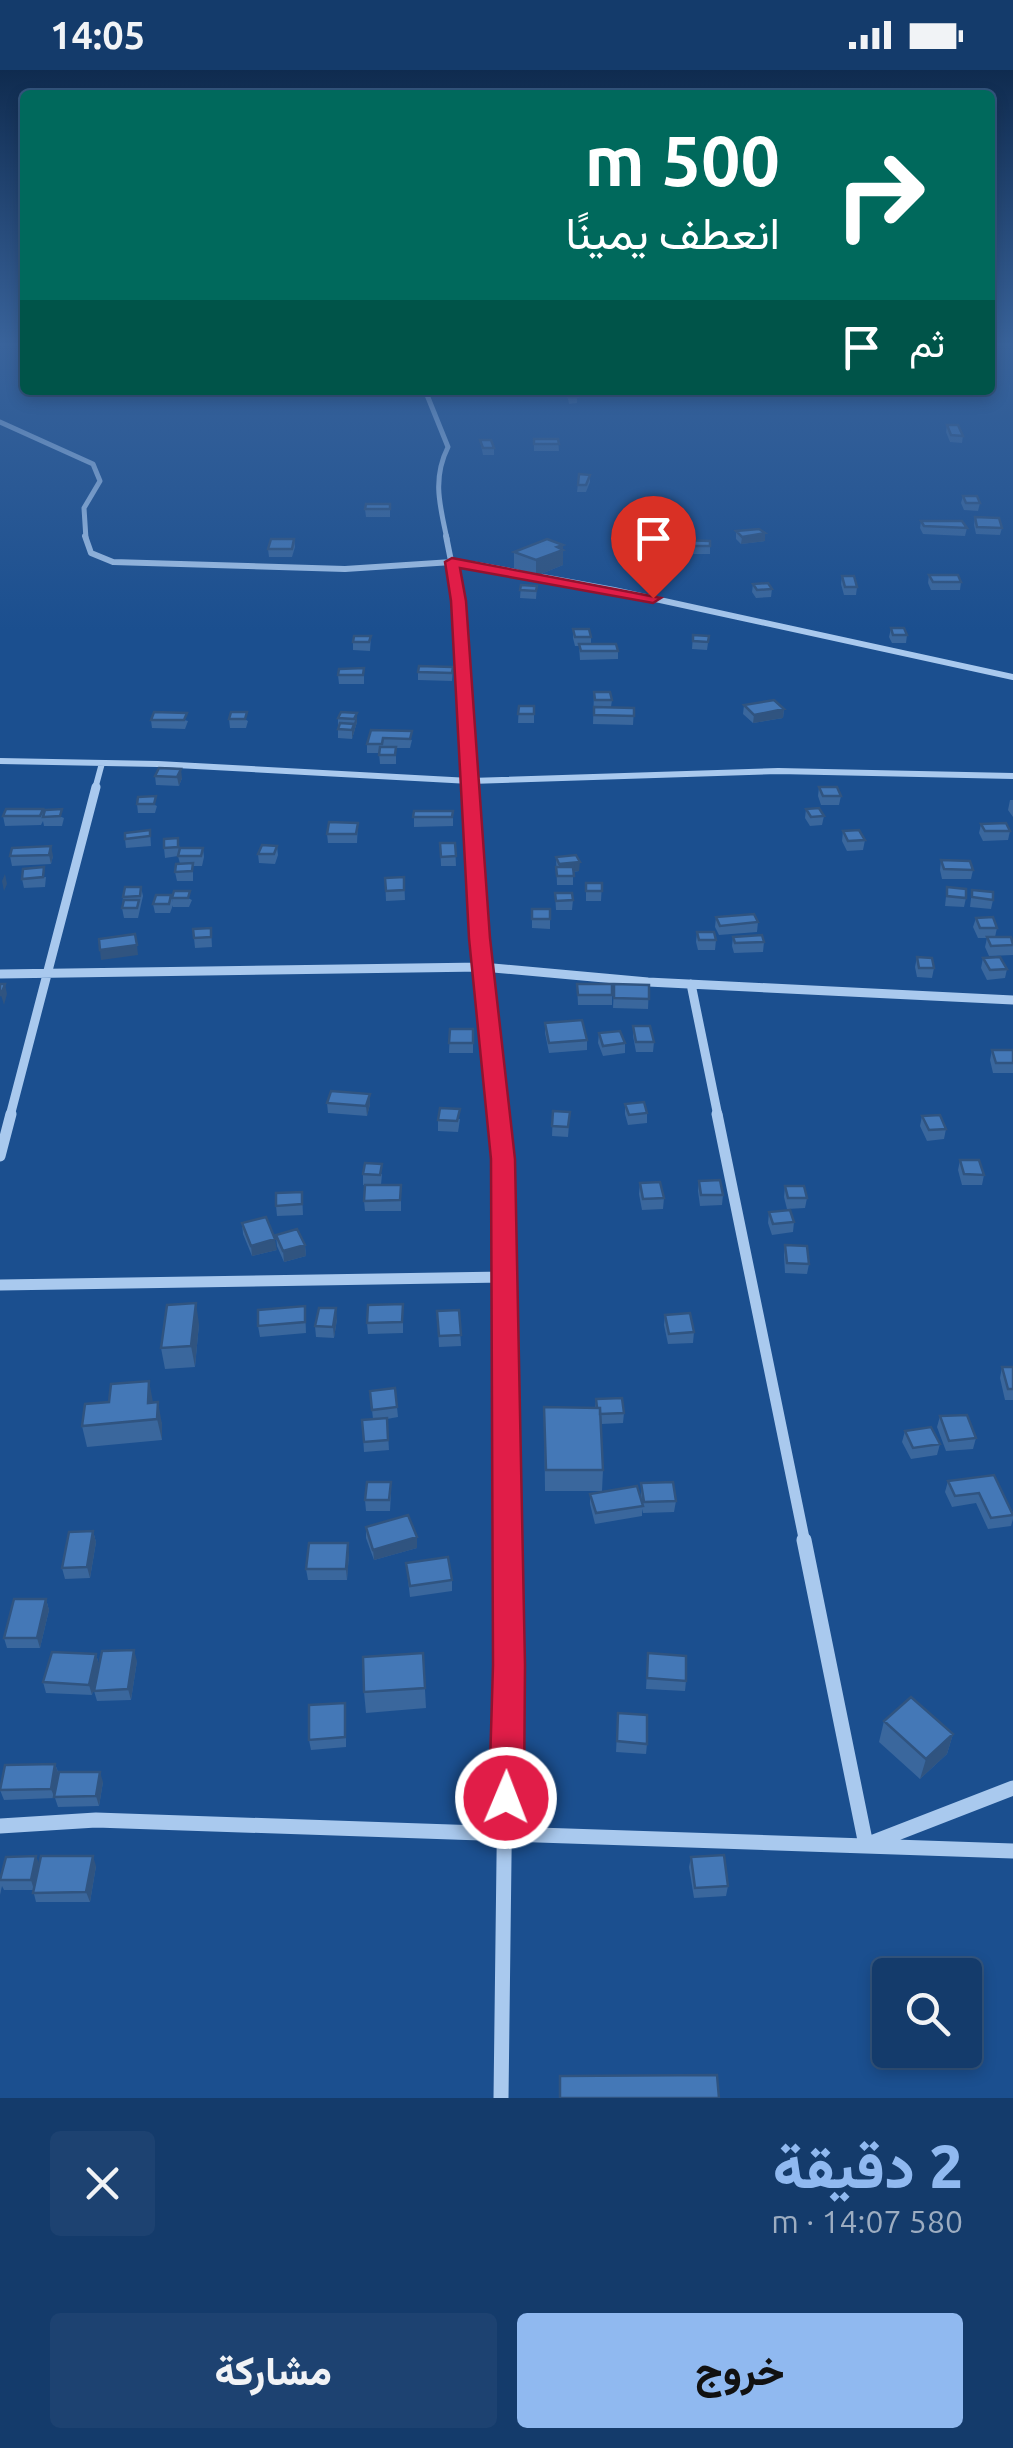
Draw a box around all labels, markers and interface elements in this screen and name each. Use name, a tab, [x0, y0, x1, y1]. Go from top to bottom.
text: 14:05	[50, 14, 145, 56]
text: 500 m	[585, 121, 780, 199]
icon: right	[815, 130, 945, 260]
text: انعطف يمينًا	[565, 207, 780, 258]
icon: arrive	[834, 320, 889, 375]
text: ثم	[909, 322, 945, 364]
pin	[611, 496, 696, 599]
icon: arrive	[626, 511, 681, 566]
position arrow	[454, 1746, 558, 1850]
map controls	[872, 1958, 982, 2068]
button: search	[872, 1958, 982, 2068]
button: close	[50, 2131, 155, 2236]
text: 2 دقيقة	[773, 2132, 963, 2199]
text: 580 m · 14:07	[771, 2203, 963, 2239]
button: مشاركة	[50, 2313, 497, 2428]
button: خروج	[517, 2313, 963, 2428]

